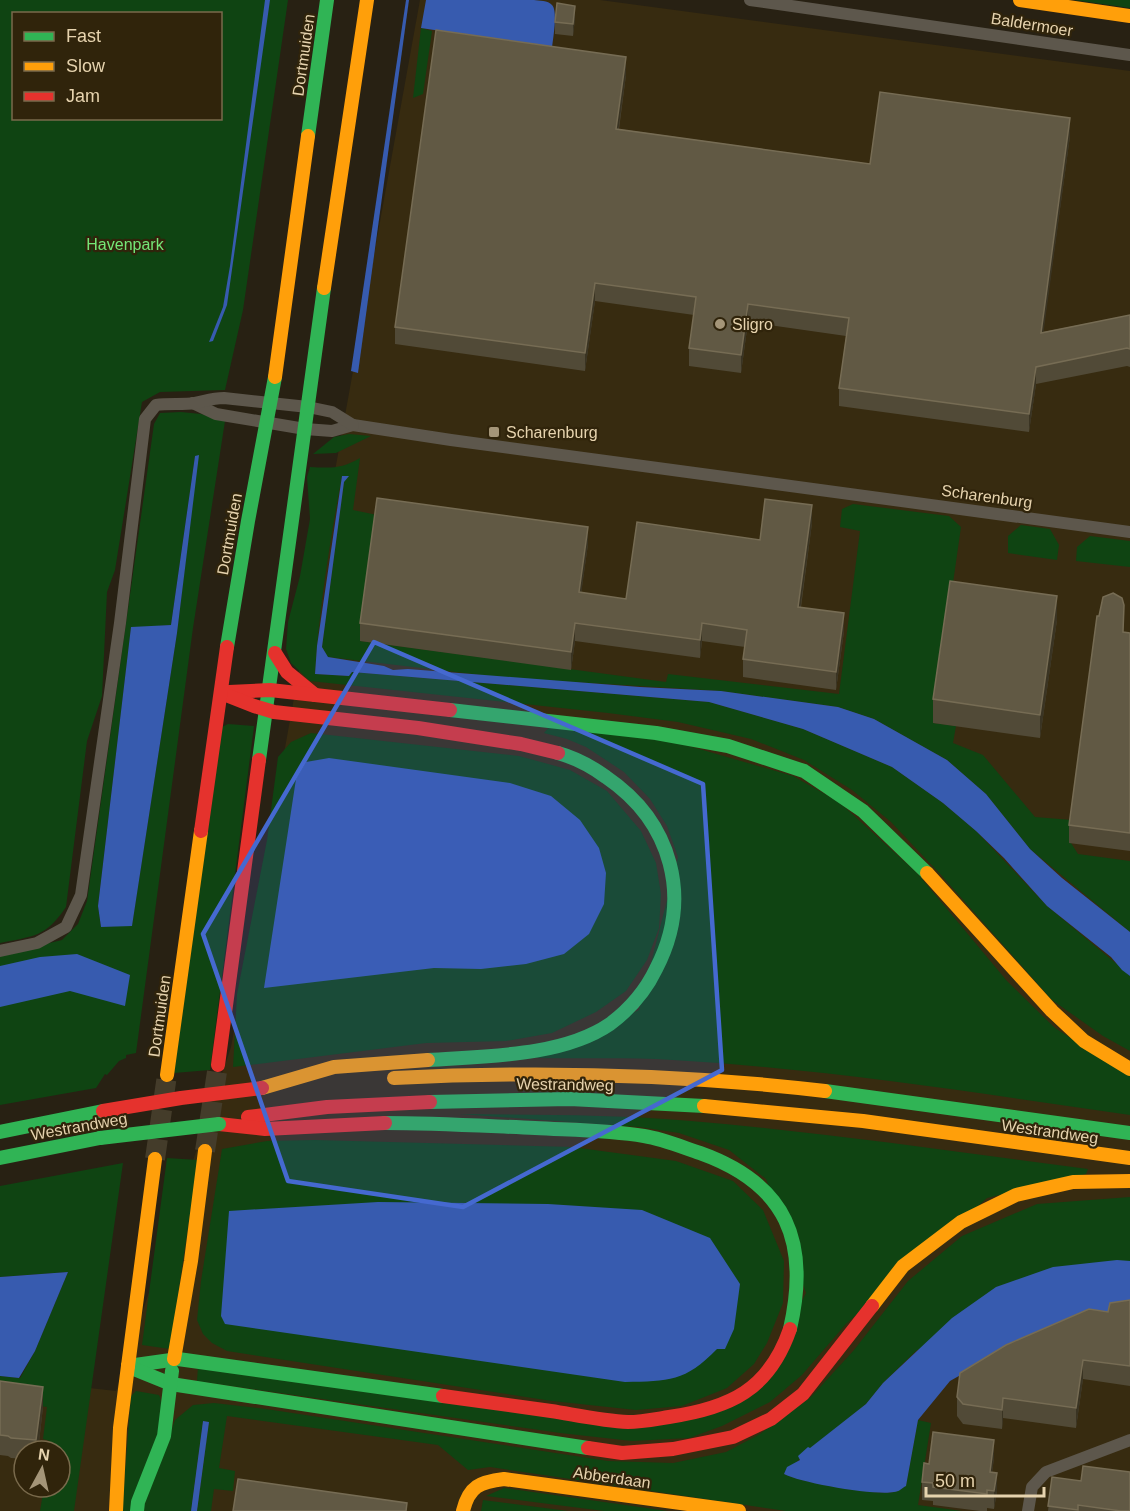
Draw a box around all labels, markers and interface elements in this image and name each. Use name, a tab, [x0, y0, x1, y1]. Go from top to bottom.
street label: Baldermoer	[990, 10, 1075, 39]
legend	[12, 12, 222, 120]
street label: Dortmuiden	[289, 13, 318, 97]
text: Fast	[66, 26, 101, 46]
text: Slow	[66, 56, 106, 76]
text: Jam	[66, 86, 100, 106]
park label: Havenpark	[86, 236, 165, 253]
place label: Sligro	[732, 316, 773, 333]
marker: Sligro	[713, 317, 727, 331]
place label: Scharenburg	[506, 424, 598, 441]
marker: Scharenburg	[487, 425, 501, 439]
street label: Scharenburg	[940, 482, 1033, 511]
street label: Dortmuiden	[214, 492, 245, 576]
street label: Dortmuiden	[145, 974, 174, 1058]
street label: Westrandweg	[516, 1075, 614, 1094]
street label: Westrandweg	[30, 1110, 129, 1143]
street label: Westrandweg	[1000, 1116, 1099, 1147]
north arrow	[12, 1439, 72, 1499]
text: N	[37, 1445, 51, 1464]
scale bar	[926, 1460, 1044, 1498]
street label: Abberdaan	[572, 1464, 652, 1491]
text: 50 m	[935, 1471, 975, 1491]

